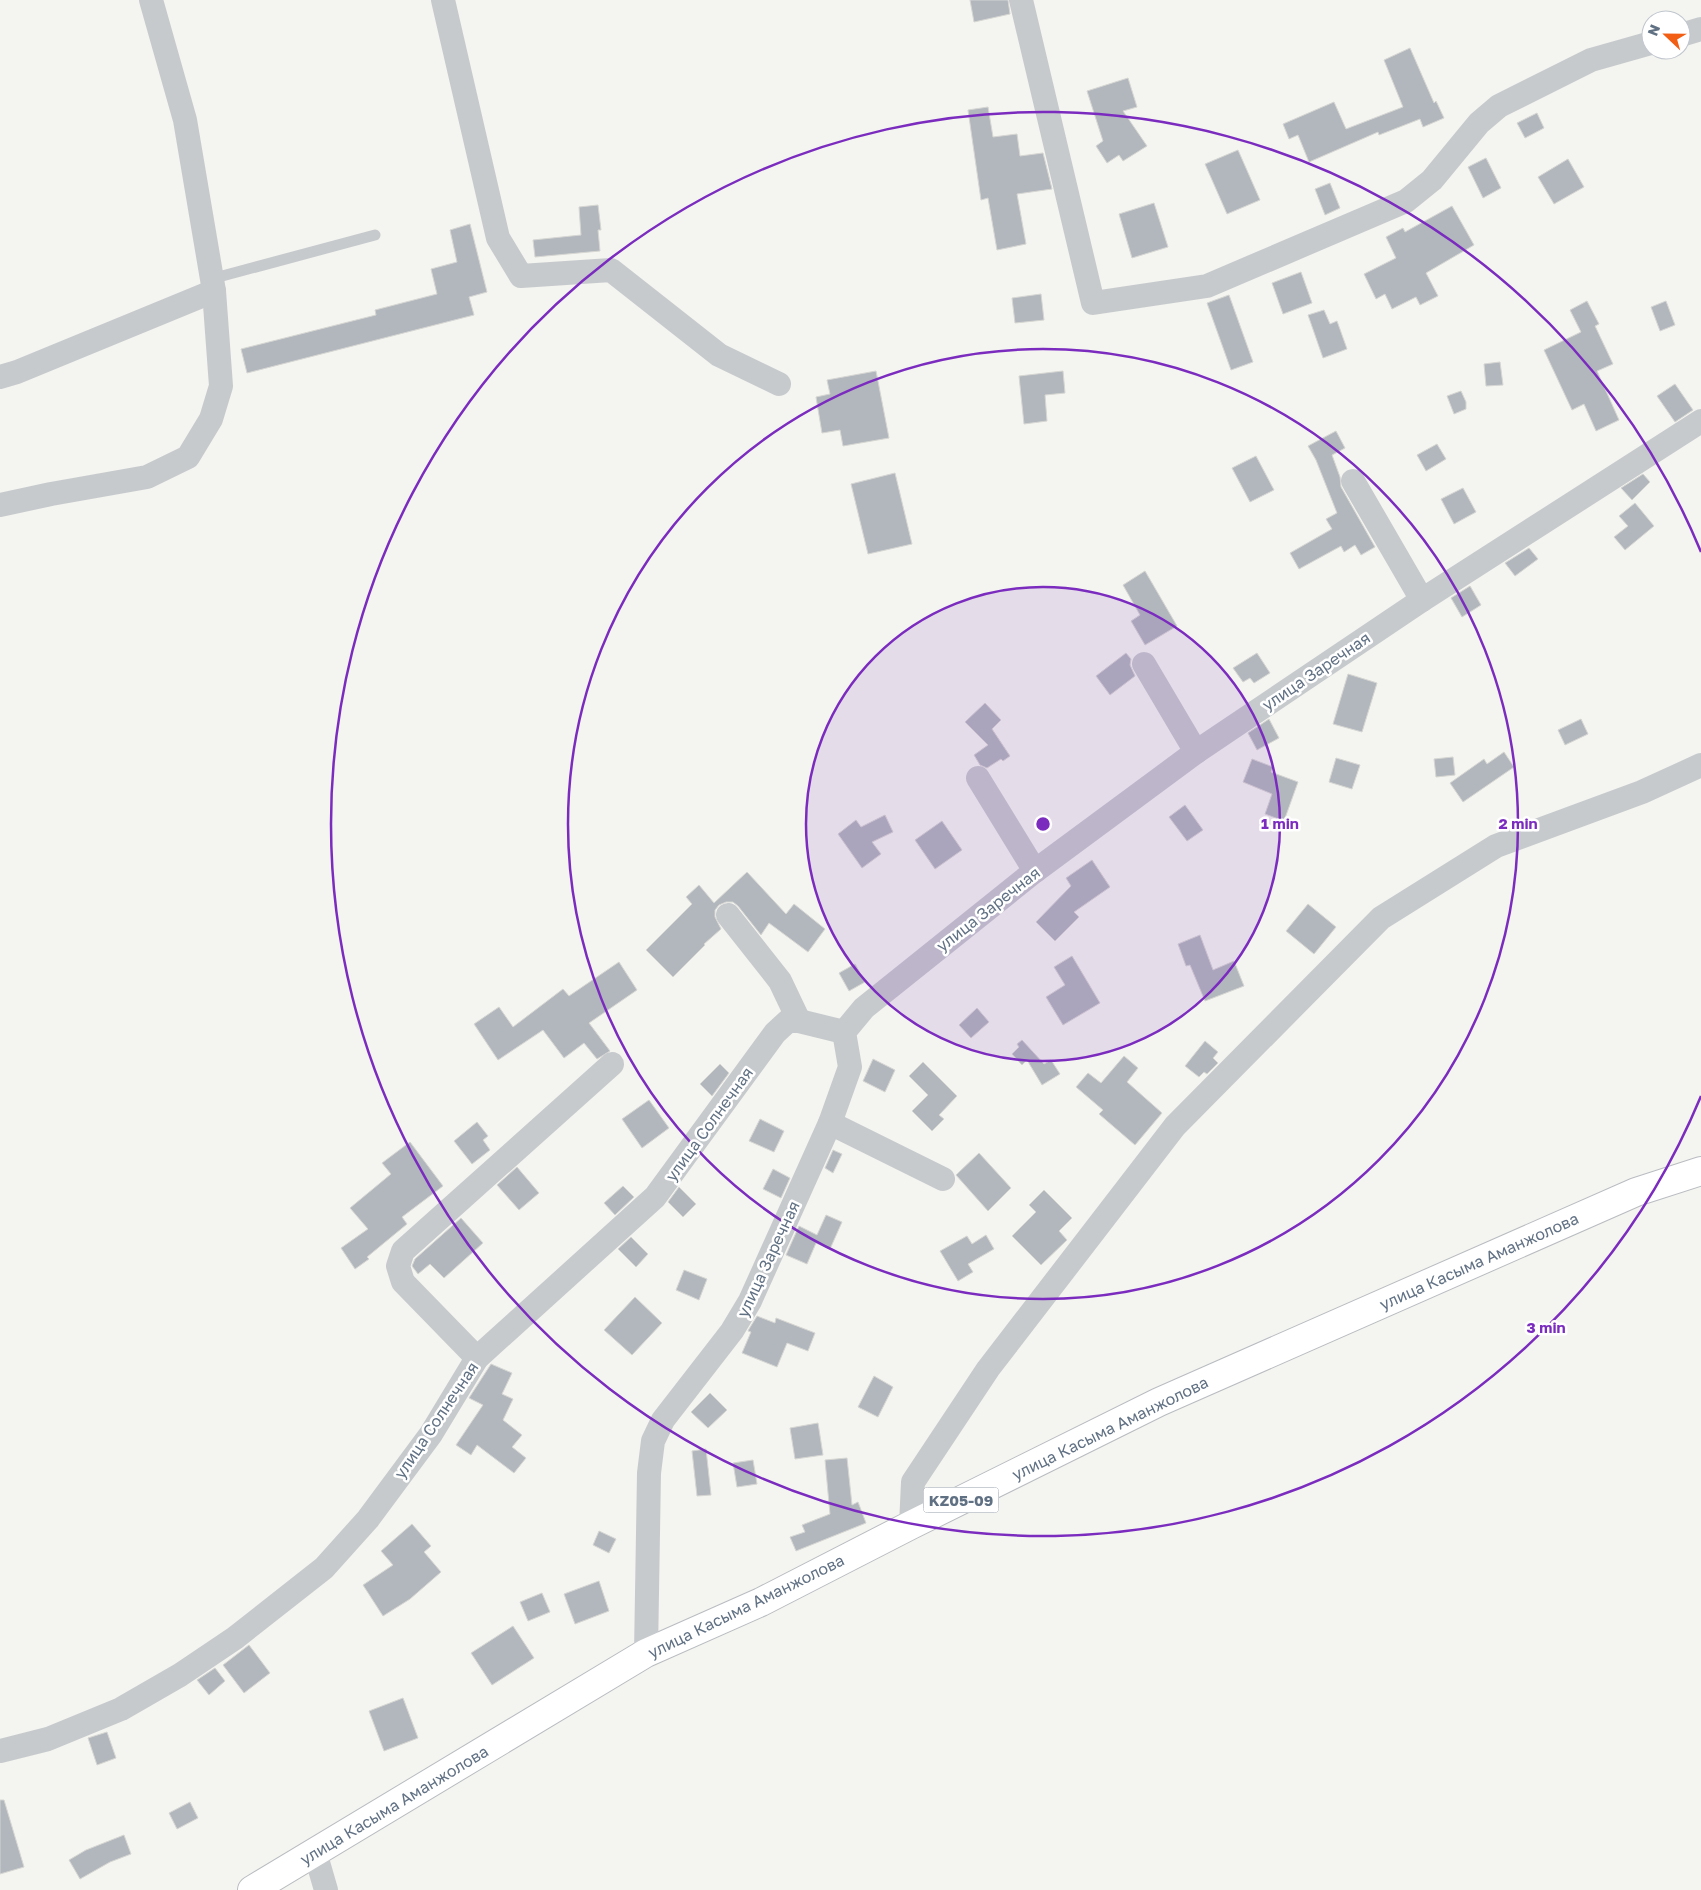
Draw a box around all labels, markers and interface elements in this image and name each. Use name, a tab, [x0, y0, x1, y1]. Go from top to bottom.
north arrow	[1641, 10, 1691, 60]
text: N	[1644, 22, 1663, 38]
street label: улица Заречная	[1258, 627, 1374, 715]
text: 1 min	[1261, 814, 1299, 832]
text: 2 min	[1498, 814, 1538, 832]
centre of rings	[1034, 815, 1052, 833]
street label: улица Заречная	[932, 862, 1044, 956]
street label: улица Солнечная	[661, 1063, 757, 1185]
street label: улица Заречная	[732, 1198, 804, 1320]
street label: улица Касыма Аманжолова	[1376, 1208, 1582, 1314]
text: 3 min	[1526, 1318, 1566, 1336]
street label: улица Солнечная	[390, 1358, 482, 1482]
street label: улица Касыма Аманжолова	[1009, 1372, 1211, 1484]
road number: KZ05-09	[924, 1488, 998, 1512]
street label: улица Касыма Аманжолова	[645, 1550, 847, 1662]
street label: улица Касыма Аманжолова	[296, 1741, 492, 1869]

